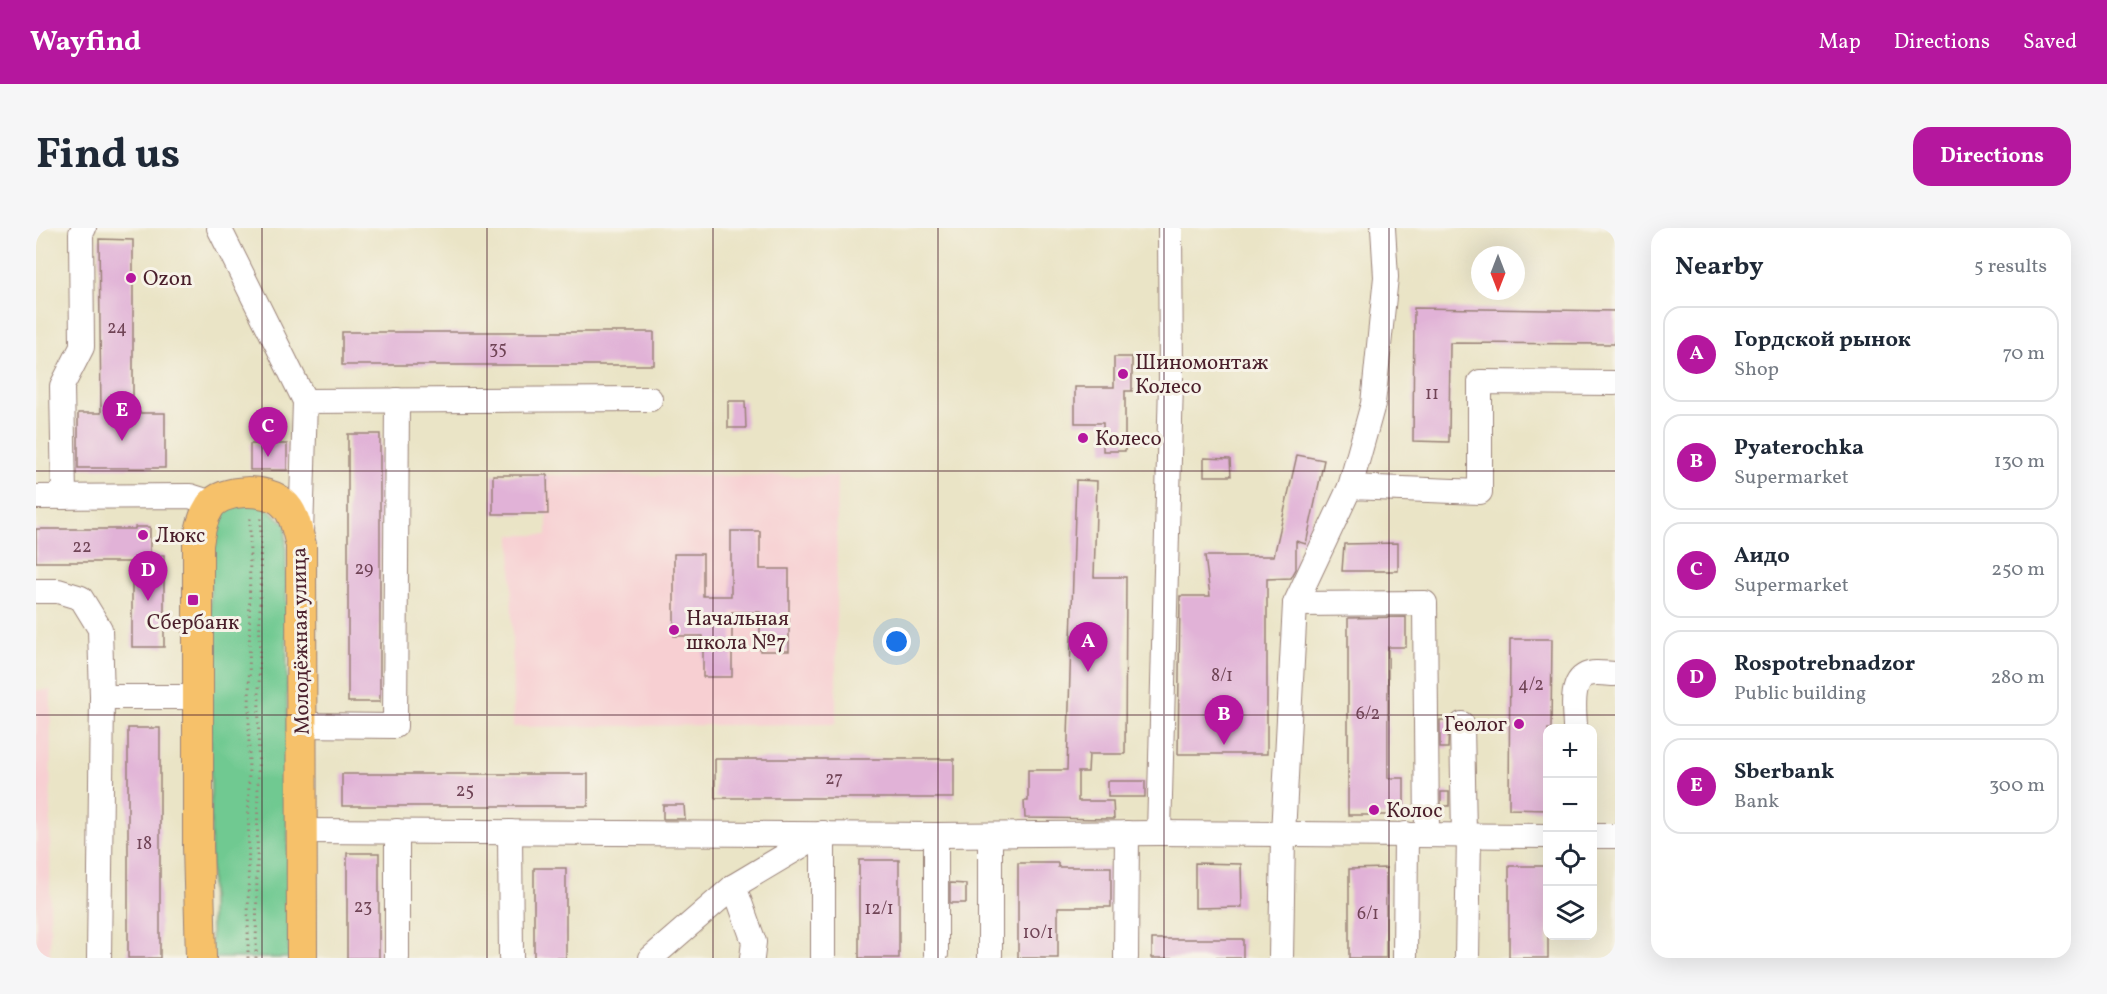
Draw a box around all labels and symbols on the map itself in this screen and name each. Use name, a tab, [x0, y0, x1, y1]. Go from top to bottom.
north arrow	[1471, 246, 1525, 300]
place label: Ozon	[143, 265, 193, 294]
marker: Ozon	[124, 271, 138, 285]
house number: 24	[107, 316, 127, 341]
house number: 35	[489, 337, 507, 362]
place label: Шиномонтаж Колесо	[1135, 349, 1269, 402]
marker: Шиномонтаж Колесо	[1116, 367, 1130, 381]
house number: 11	[1425, 382, 1439, 407]
pin: E	[102, 392, 142, 441]
pin: C	[248, 408, 288, 457]
place label: Колесо	[1095, 425, 1162, 454]
marker: Колесо	[1076, 431, 1090, 445]
place label: Люкс	[155, 522, 205, 551]
marker: Люкс	[136, 528, 150, 542]
house number: 22	[72, 535, 92, 560]
street label: Молодёжная улица	[285, 547, 318, 735]
pin: D	[128, 552, 168, 601]
house number: 29	[355, 557, 373, 582]
marker: Сбербанк	[186, 593, 200, 607]
place label: Начальная школа №7	[686, 605, 789, 658]
place label: Сбербанк	[147, 609, 239, 638]
pin: A	[1068, 622, 1108, 672]
marker: Начальная школа №7	[667, 623, 681, 637]
your location	[882, 627, 911, 656]
house number: 8/1	[1211, 664, 1233, 689]
house number: 4/2	[1518, 673, 1544, 698]
pin: B	[1204, 696, 1244, 745]
house number: 6/2	[1356, 702, 1380, 727]
place label: Геолог	[1444, 711, 1507, 740]
marker: Геолог	[1512, 717, 1526, 731]
house number: 27	[825, 767, 843, 792]
house number: 25	[456, 779, 474, 804]
place label: Колос	[1386, 797, 1443, 826]
marker: Колос	[1367, 803, 1381, 817]
house number: 18	[136, 832, 152, 857]
house number: 23	[354, 895, 372, 920]
house number: 12/1	[864, 897, 894, 922]
house number: 6/1	[1357, 902, 1379, 927]
house number: 10/1	[1023, 921, 1053, 946]

